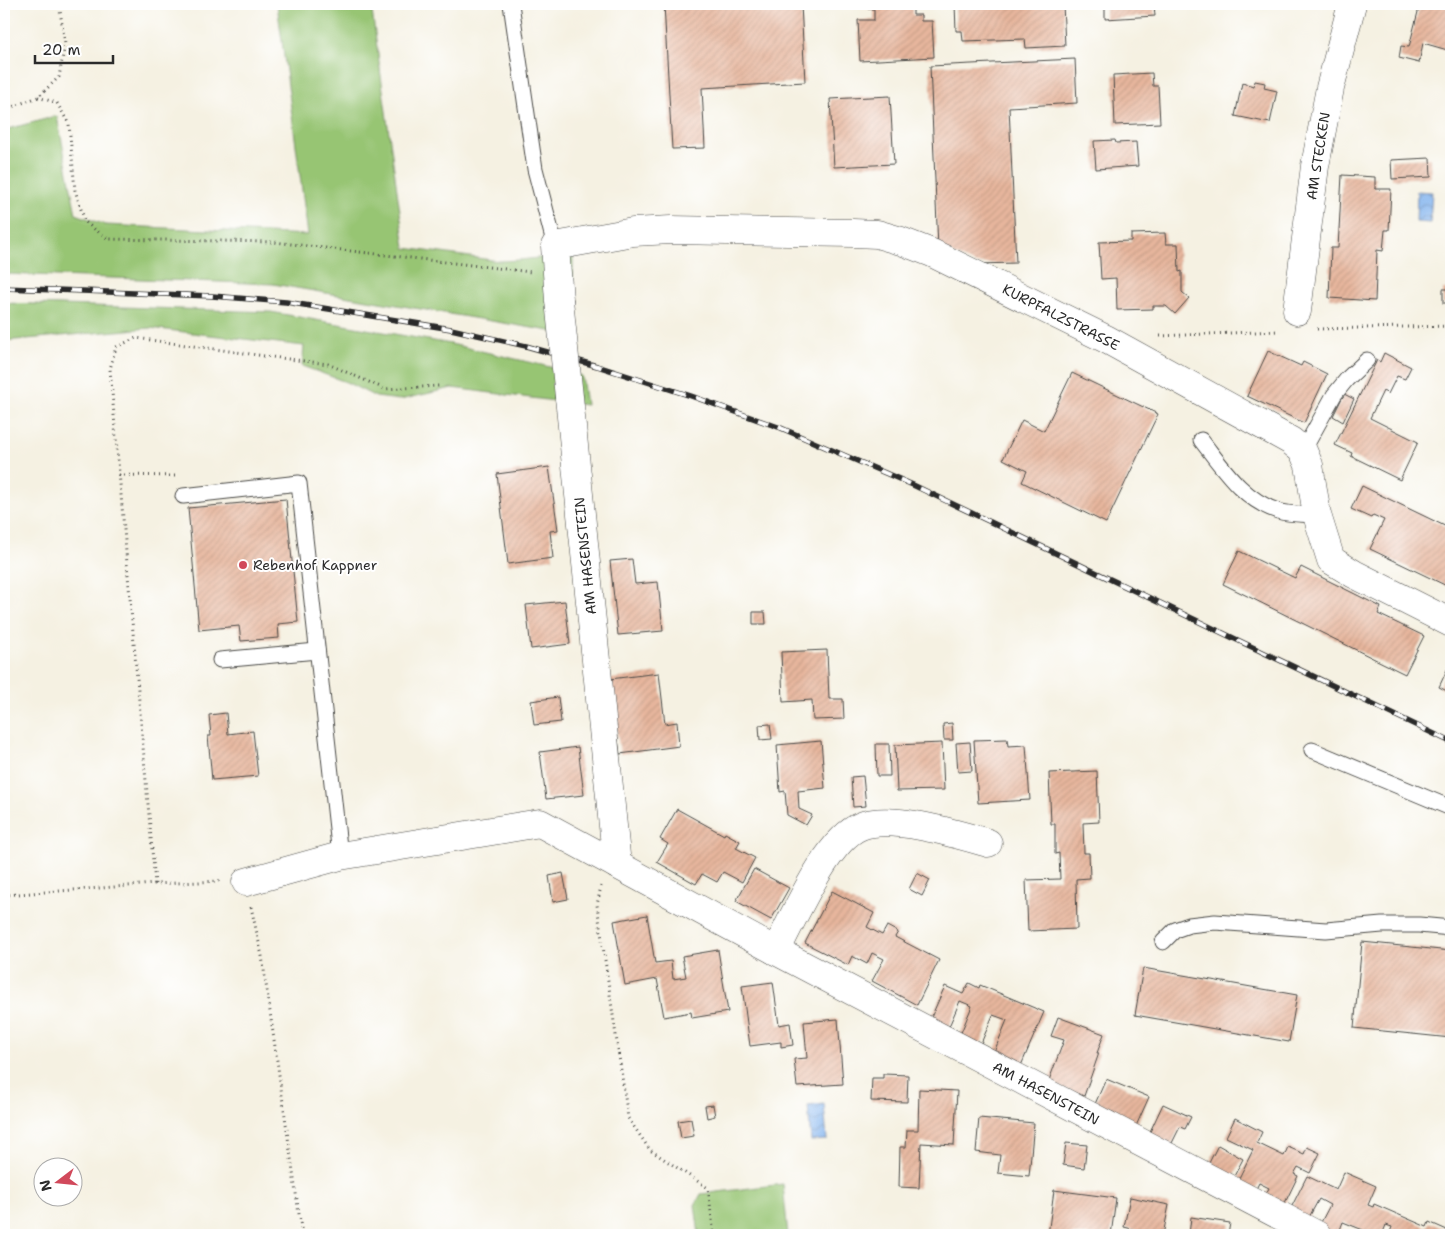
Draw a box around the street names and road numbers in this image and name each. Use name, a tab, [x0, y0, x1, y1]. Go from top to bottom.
street label: AM STECKEN	[1302, 111, 1334, 201]
street label: KURPFALZSTRASSE	[999, 280, 1123, 354]
street label: AM HASENSTEIN	[570, 496, 600, 616]
street label: AM HASENSTEIN	[990, 1057, 1102, 1129]

